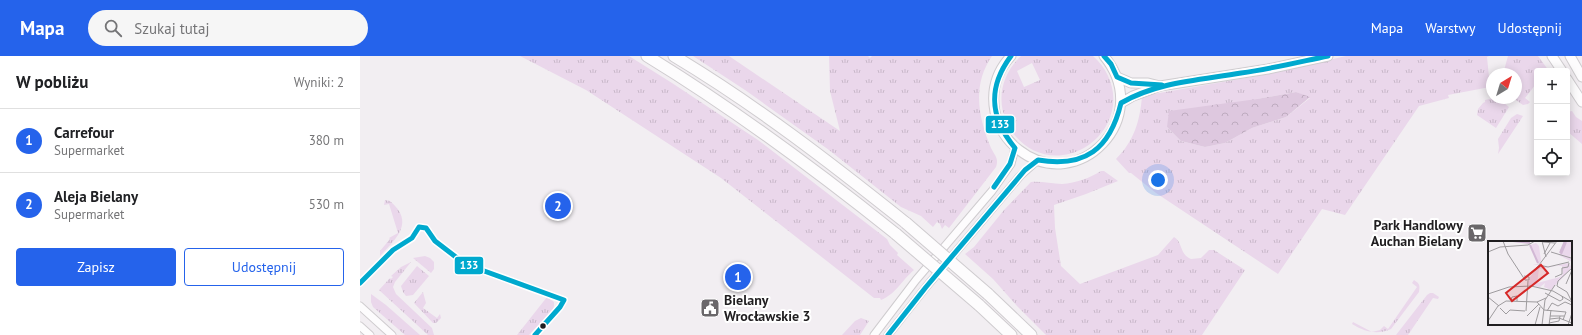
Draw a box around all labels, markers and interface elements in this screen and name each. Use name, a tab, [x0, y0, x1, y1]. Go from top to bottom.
search box	[88, 10, 368, 46]
text: Mapa	[20, 16, 64, 40]
icon: search	[102, 17, 124, 39]
text: Szukaj tutaj	[134, 19, 209, 38]
text: Mapa	[1371, 19, 1403, 37]
text: Warstwy	[1425, 19, 1476, 37]
text: Udostępnij	[1498, 19, 1562, 37]
north arrow	[1486, 68, 1522, 104]
map controls	[1534, 68, 1570, 176]
button: +	[1534, 68, 1570, 104]
text: W pobliżu	[16, 71, 88, 93]
text: Wyniki: 2	[294, 74, 344, 91]
button: −	[1534, 104, 1570, 140]
line badge: 133	[985, 115, 1015, 134]
text: 133	[991, 117, 1009, 131]
text: Carrefour	[54, 123, 114, 142]
text: 1	[25, 132, 33, 149]
text: 380 m	[309, 132, 344, 149]
button: locate	[1534, 140, 1570, 176]
text: Supermarket	[54, 142, 124, 159]
your location	[1148, 170, 1168, 190]
text: Aleja Bielany	[54, 187, 138, 206]
pin: 2	[545, 191, 571, 221]
text: 2	[25, 196, 33, 213]
text: 530 m	[309, 196, 344, 213]
text: Supermarket	[54, 206, 124, 223]
place label: Park Handlowy Auchan Bielany	[1371, 216, 1463, 250]
supermarket icon: Park Handlowy Auchan Bielany	[1466, 222, 1488, 244]
inset map	[1488, 241, 1572, 325]
button: Zapisz	[16, 248, 176, 286]
button: Udostępnij	[184, 248, 344, 286]
line badge: 133	[454, 256, 484, 275]
text: 133	[460, 258, 478, 272]
pin: 1	[725, 262, 751, 292]
place label: Bielany Wrocławskie 3	[724, 291, 811, 325]
public building icon: Bielany Wrocławskie 3	[699, 297, 721, 319]
unlabelled marker	[538, 321, 548, 331]

